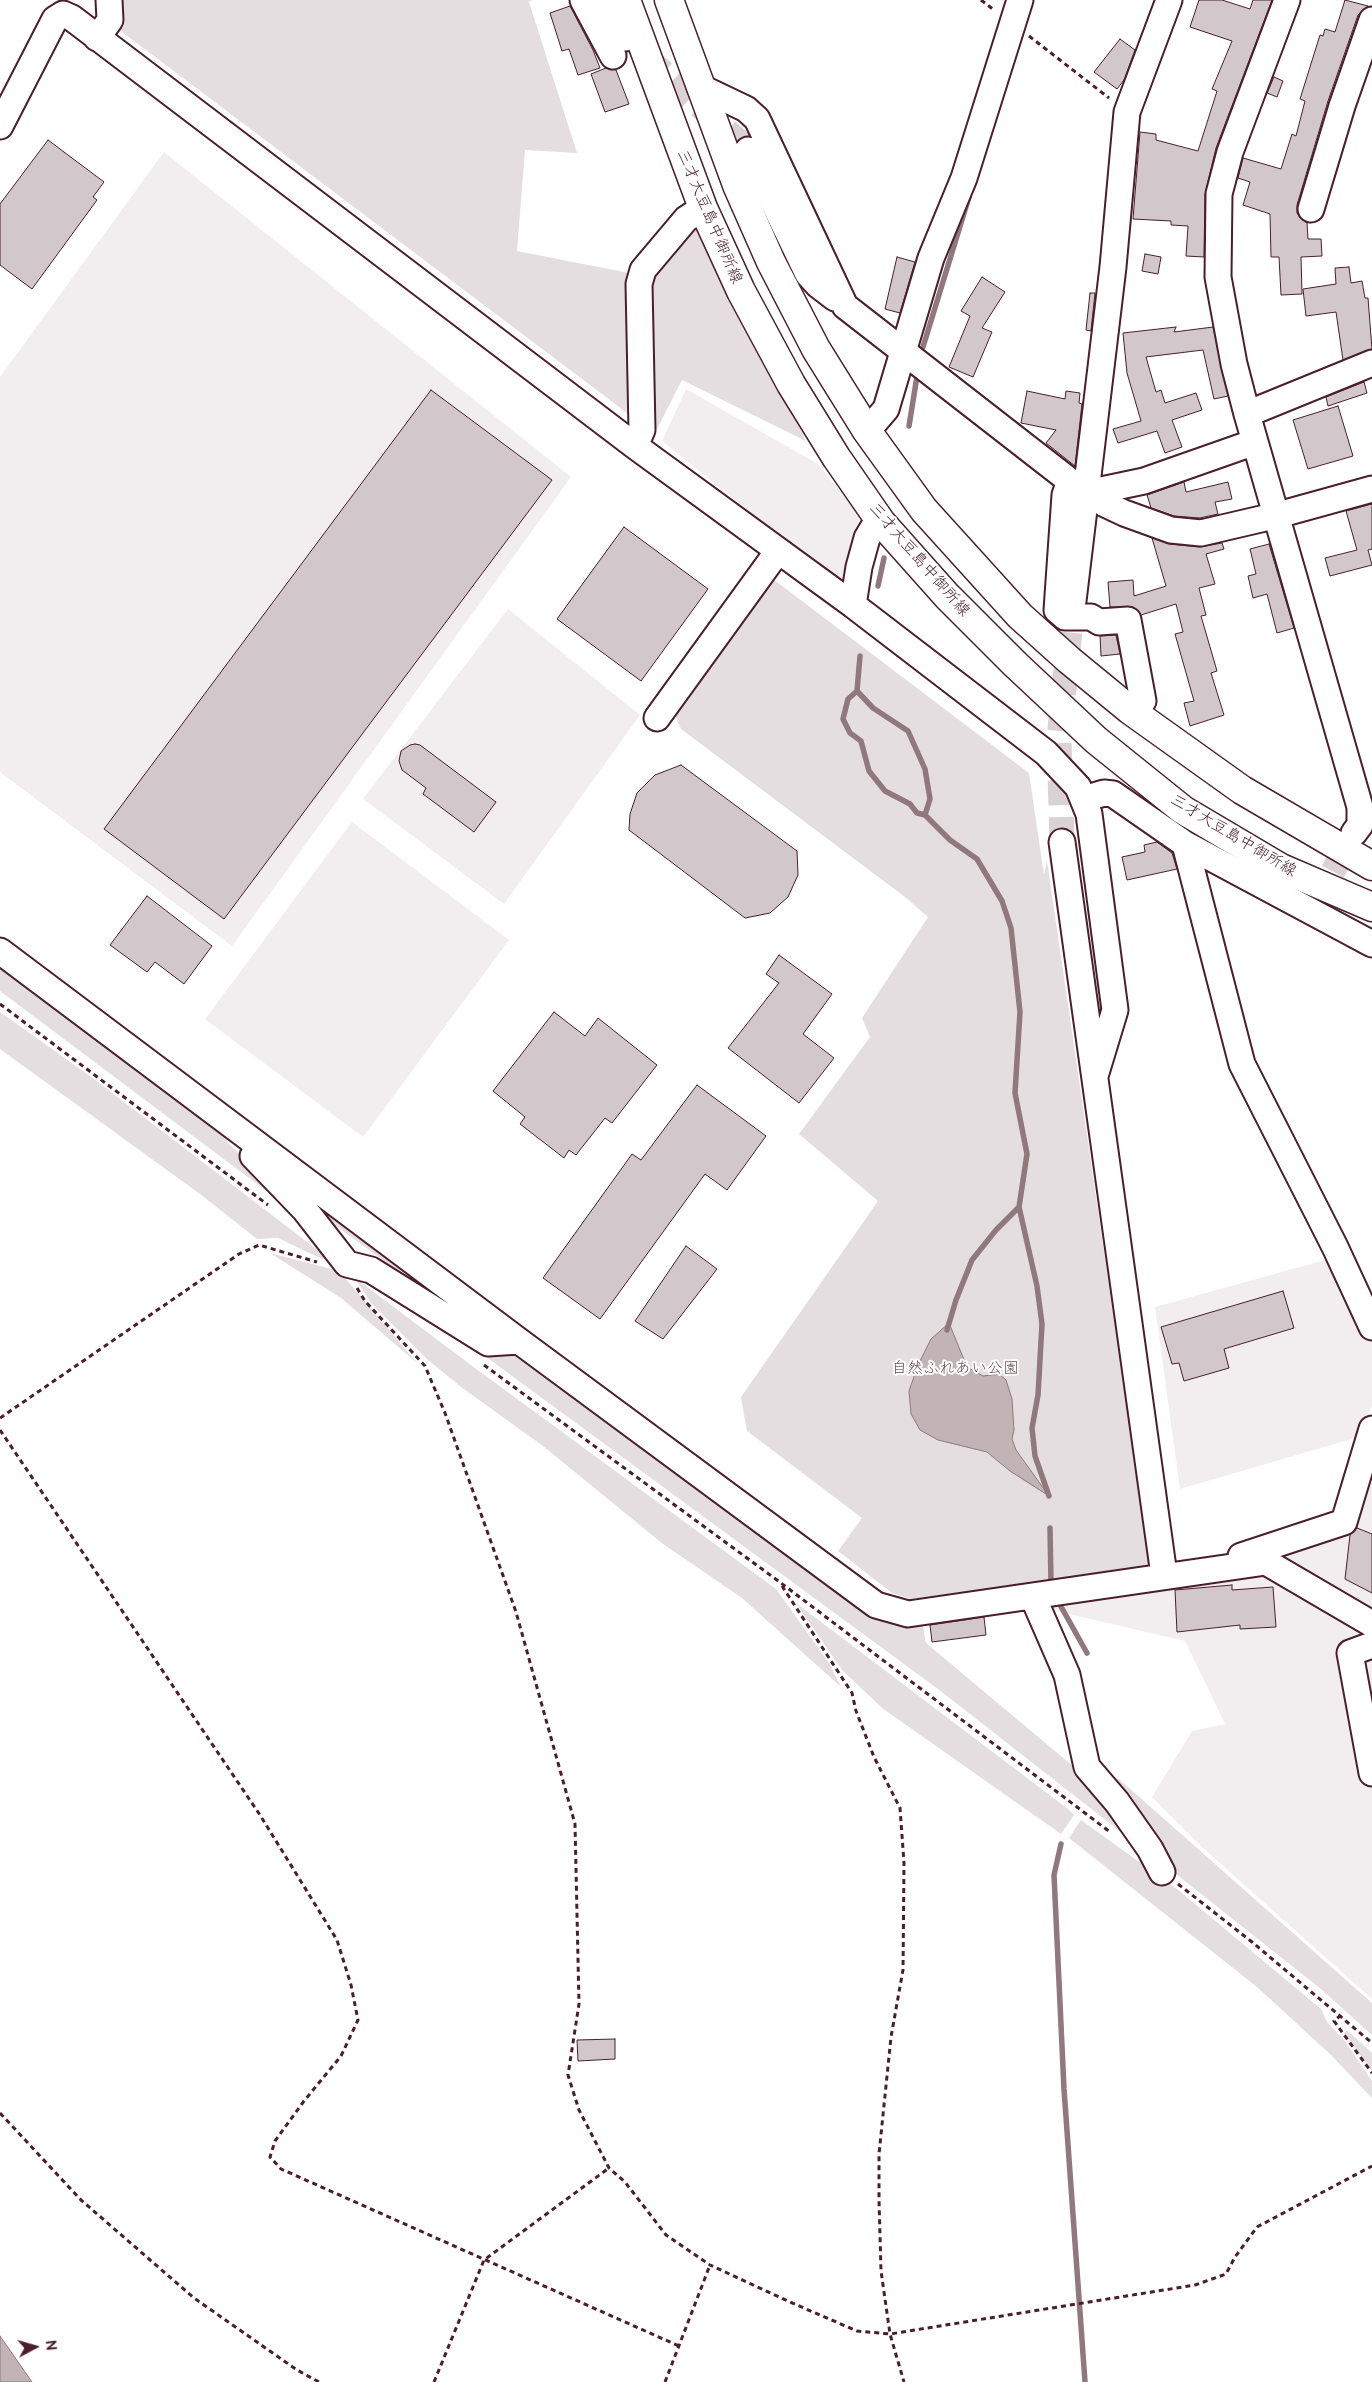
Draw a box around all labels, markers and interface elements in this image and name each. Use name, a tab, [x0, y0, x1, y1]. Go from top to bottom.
street label: 三才大豆島中御所線	[672, 147, 746, 287]
street label: 三才大豆島中御所線	[865, 499, 973, 621]
street label: 三才大豆島中御所線	[1166, 791, 1300, 881]
park label: 自然ふれあい公園	[891, 1359, 1019, 1379]
north arrow	[10, 2322, 60, 2372]
text: N	[41, 2339, 59, 2351]

